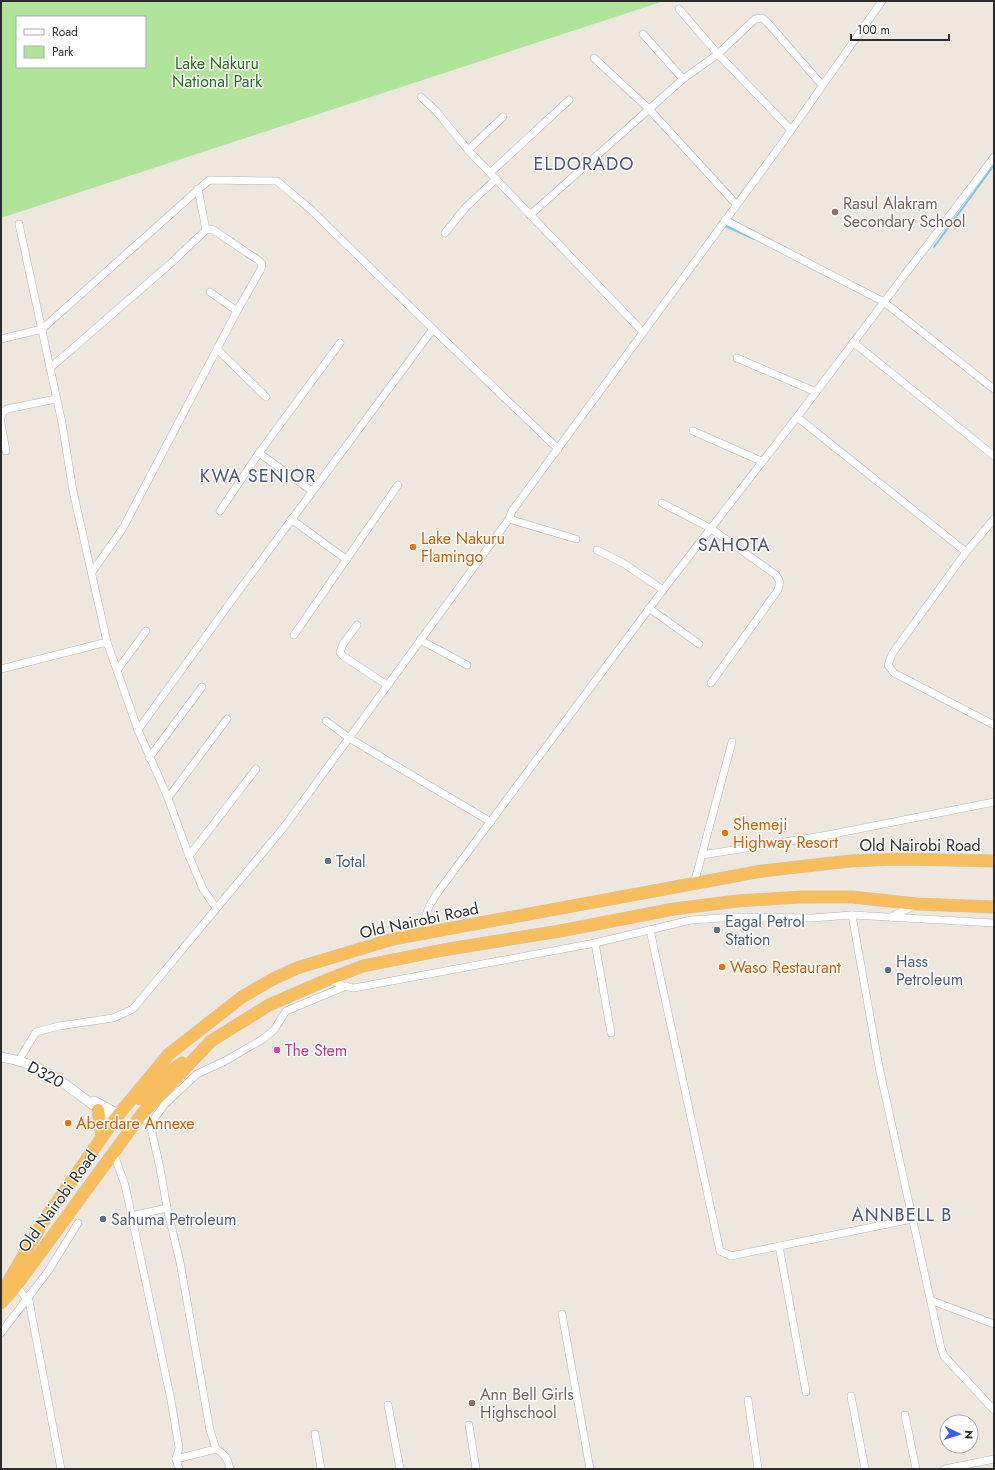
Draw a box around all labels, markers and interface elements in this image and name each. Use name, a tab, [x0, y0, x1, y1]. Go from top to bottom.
legend	[16, 16, 146, 68]
scale bar	[851, 16, 949, 42]
text: 100 m	[857, 21, 890, 39]
text: Road	[52, 23, 78, 41]
text: Park	[52, 43, 74, 61]
park label: Lake Nakuru National Park	[172, 52, 263, 93]
district label: ELDORADO	[534, 151, 634, 177]
place label: Rasul Alakram Secondary School	[843, 192, 965, 233]
marker: Rasul Alakram Secondary School	[830, 207, 840, 217]
district label: KWA SENIOR	[200, 463, 316, 489]
place label: Lake Nakuru Flamingo	[421, 527, 505, 568]
district label: SAHOTA	[698, 532, 770, 558]
marker: Lake Nakuru Flamingo	[408, 542, 418, 552]
place label: Shemeji Highway Resort	[733, 813, 838, 854]
marker: Shemeji Highway Resort	[720, 828, 730, 838]
street label: Old Nairobi Road	[859, 834, 981, 857]
place label: Total	[336, 850, 366, 873]
marker: Total	[323, 856, 333, 866]
street label: Old Nairobi Road	[357, 897, 481, 944]
place label: Eagal Petrol Station	[725, 910, 805, 951]
marker: Eagal Petrol Station	[712, 925, 722, 935]
place label: Hass Petroleum	[896, 950, 963, 991]
place label: Waso Restaurant	[730, 956, 841, 979]
marker: Waso Restaurant	[717, 962, 727, 972]
marker: Hass Petroleum	[883, 965, 893, 975]
place label: The Stem	[285, 1039, 347, 1062]
marker: The Stem	[272, 1045, 282, 1055]
street label: D320	[23, 1055, 68, 1094]
place label: Aberdare Annexe	[76, 1112, 195, 1135]
marker: Aberdare Annexe	[63, 1118, 73, 1128]
street label: Old Nairobi Road	[13, 1146, 102, 1257]
district label: ANNBELL B	[852, 1202, 952, 1228]
place label: Sahuma Petroleum	[111, 1208, 236, 1231]
marker: Sahuma Petroleum	[98, 1214, 108, 1224]
place label: Ann Bell Girls Highschool	[480, 1383, 574, 1424]
marker: Ann Bell Girls Highschool	[467, 1398, 477, 1408]
north arrow	[939, 1414, 979, 1454]
text: N	[961, 1430, 977, 1440]

